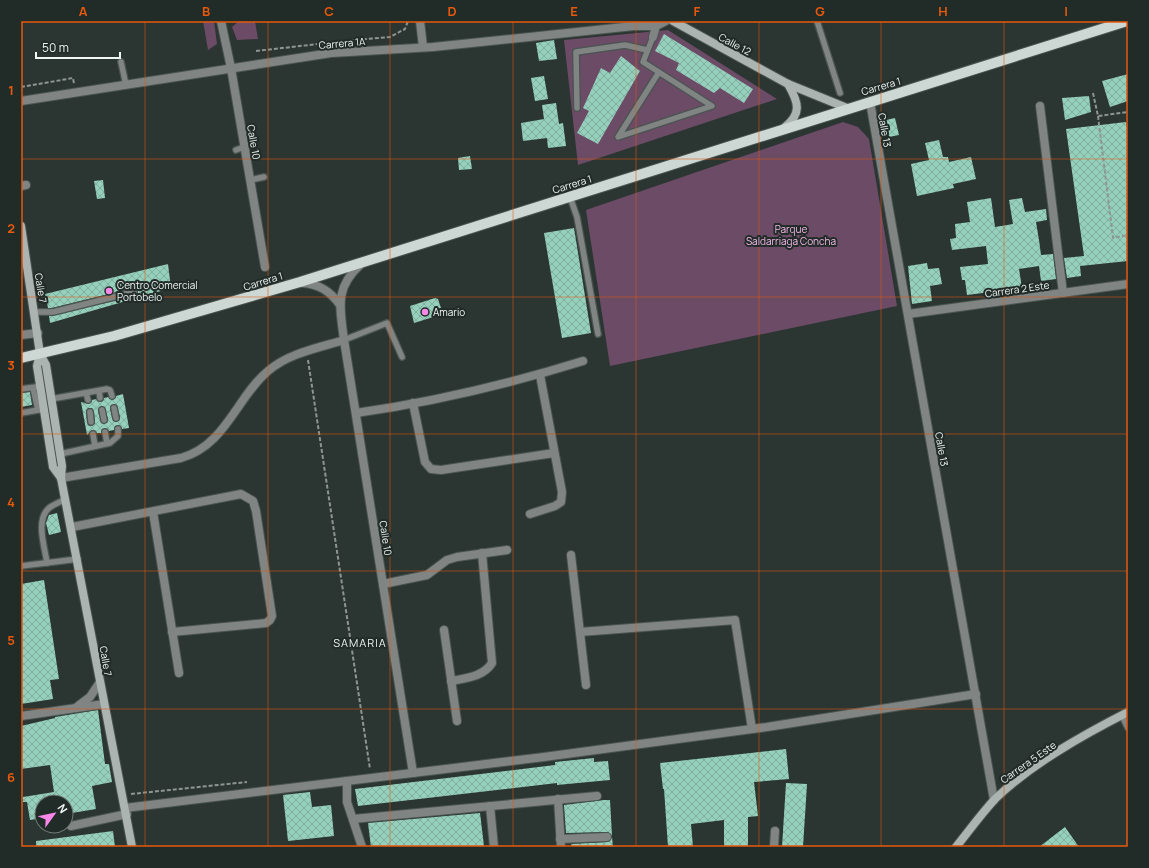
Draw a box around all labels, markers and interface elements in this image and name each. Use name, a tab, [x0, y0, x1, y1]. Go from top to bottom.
text: A	[79, 2, 88, 20]
text: B	[202, 2, 210, 20]
text: C	[324, 2, 334, 20]
text: D	[447, 2, 457, 20]
text: E	[570, 2, 578, 20]
text: F	[694, 2, 701, 20]
text: G	[815, 2, 825, 20]
text: H	[938, 2, 948, 20]
text: I	[1064, 2, 1068, 20]
street label: Calle 12	[716, 30, 754, 58]
scale bar	[36, 34, 120, 60]
street label: Carrera 1A	[318, 34, 367, 52]
text: 50 m	[42, 39, 69, 56]
street label: Carrera 1	[860, 74, 902, 98]
text: 1	[8, 81, 14, 99]
street label: Calle 13	[875, 112, 895, 148]
street label: Calle 10	[244, 123, 264, 161]
street label: Carrera 1	[551, 171, 593, 197]
text: 2	[7, 219, 15, 237]
park label: Parque Saldarriaga Concha	[746, 222, 836, 248]
street label: Carrera 1	[242, 268, 284, 294]
street label: Calle 7	[32, 272, 50, 304]
place label: Centro Comercial Portobelo	[117, 278, 198, 304]
street label: Carrera 2 Este	[984, 278, 1050, 300]
marker: Centro Comercial Portobelo	[104, 286, 114, 296]
place label: Amario	[433, 305, 465, 319]
marker: Amario	[420, 307, 430, 317]
text: 3	[7, 356, 15, 374]
street label: Calle 13	[932, 431, 952, 467]
text: 4	[7, 493, 15, 511]
street label: Calle 10	[376, 520, 396, 556]
text: 5	[7, 631, 15, 649]
district label: SAMARIA	[333, 635, 387, 650]
street label: Calle 7	[96, 645, 116, 677]
street label: Carrera 5 Este	[997, 738, 1059, 786]
text: 6	[7, 768, 15, 786]
north arrow	[34, 794, 74, 834]
text: N	[54, 801, 71, 816]

